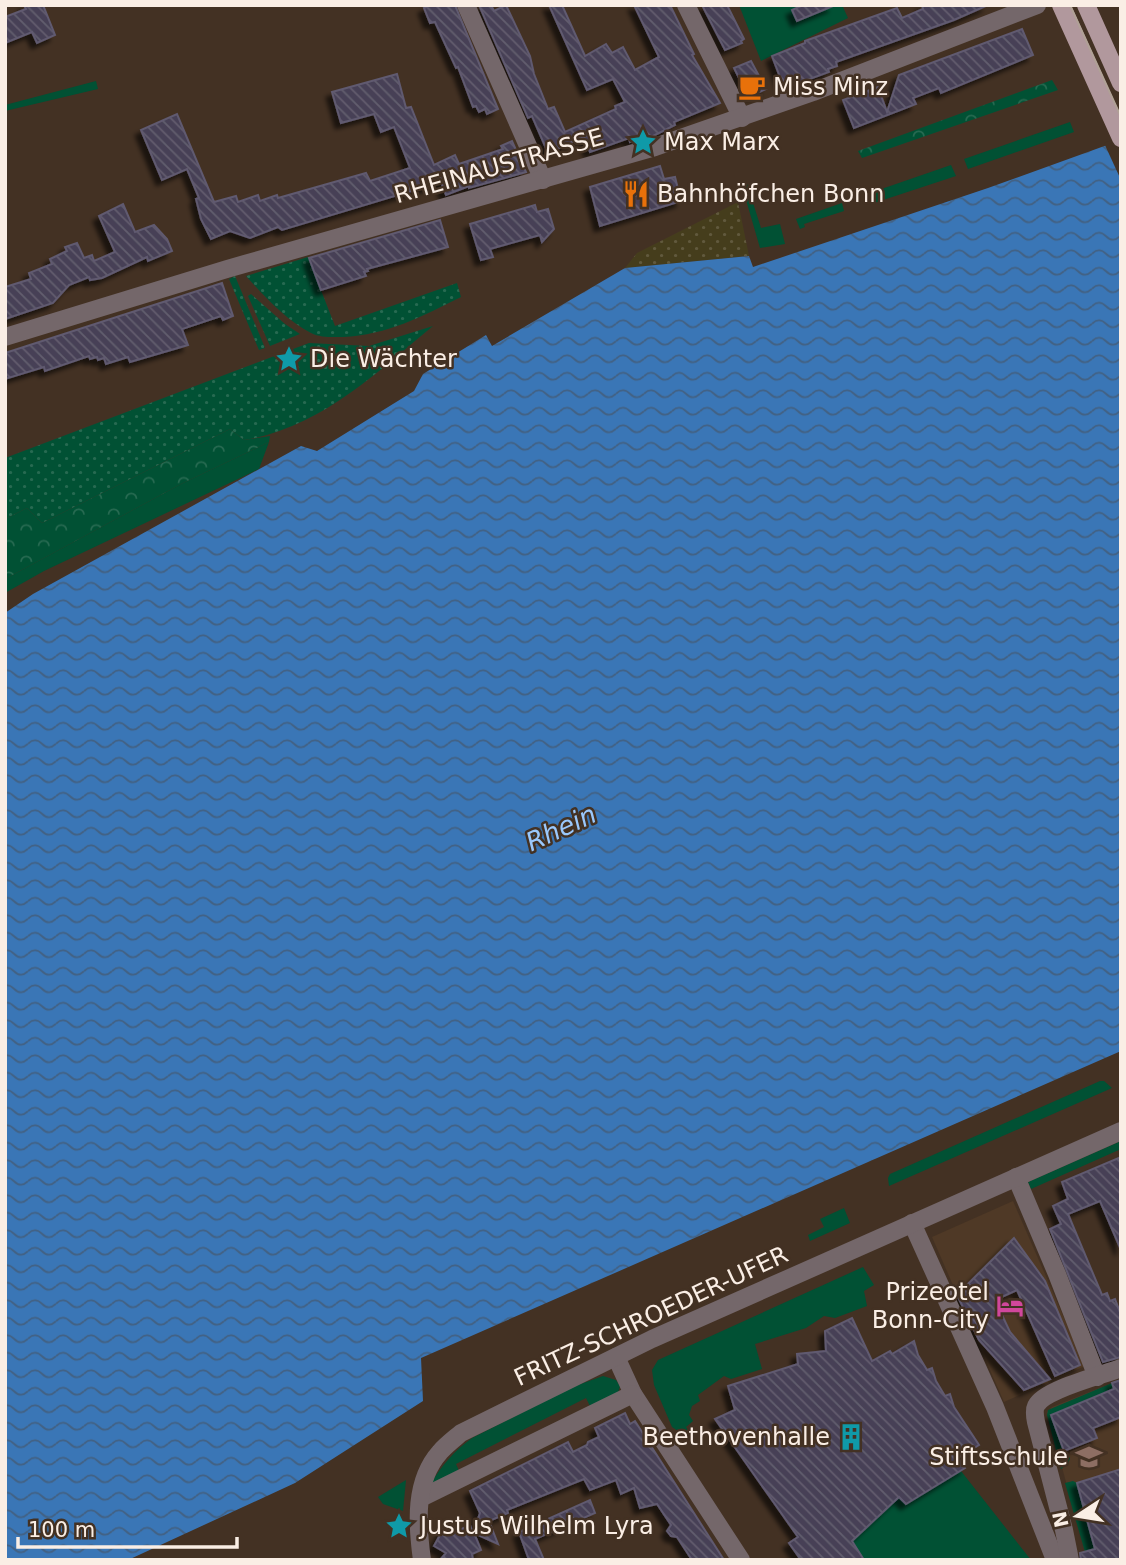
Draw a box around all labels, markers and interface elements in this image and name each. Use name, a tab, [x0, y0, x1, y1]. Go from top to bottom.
cafe icon: Miss Minz	[737, 72, 767, 102]
place label: Miss Minz	[773, 73, 888, 101]
street label: RHEINAUSTRASSE	[391, 123, 607, 209]
place icon: Max Marx	[628, 127, 658, 157]
place label: Max Marx	[664, 128, 780, 156]
restaurant icon: Bahnhöfchen Bonn	[621, 179, 651, 209]
place label: Bahnhöfchen Bonn	[657, 180, 885, 208]
place icon: Die Wächter	[274, 344, 304, 374]
place label: Die Wächter	[310, 345, 457, 373]
water label: Rhein	[521, 799, 601, 857]
street label: FRITZ-SCHROEDER-UFER	[510, 1240, 792, 1392]
place label: Prizeotel Bonn-City	[872, 1278, 989, 1334]
hotel icon: Prizeotel Bonn-City	[995, 1291, 1025, 1321]
building icon: Beethovenhalle	[836, 1422, 866, 1452]
place label: Beethovenhalle	[643, 1423, 830, 1451]
school or university icon: Stiftsschule	[1074, 1442, 1104, 1472]
place label: Stiftsschule	[929, 1443, 1068, 1471]
north arrow	[1042, 1481, 1112, 1551]
scale bar	[18, 1506, 236, 1550]
text: N	[1048, 1509, 1073, 1530]
place icon: Justus Wilhelm Lyra	[384, 1511, 414, 1541]
place label: Justus Wilhelm Lyra	[418, 1512, 654, 1540]
text: 100 m	[28, 1518, 95, 1542]

